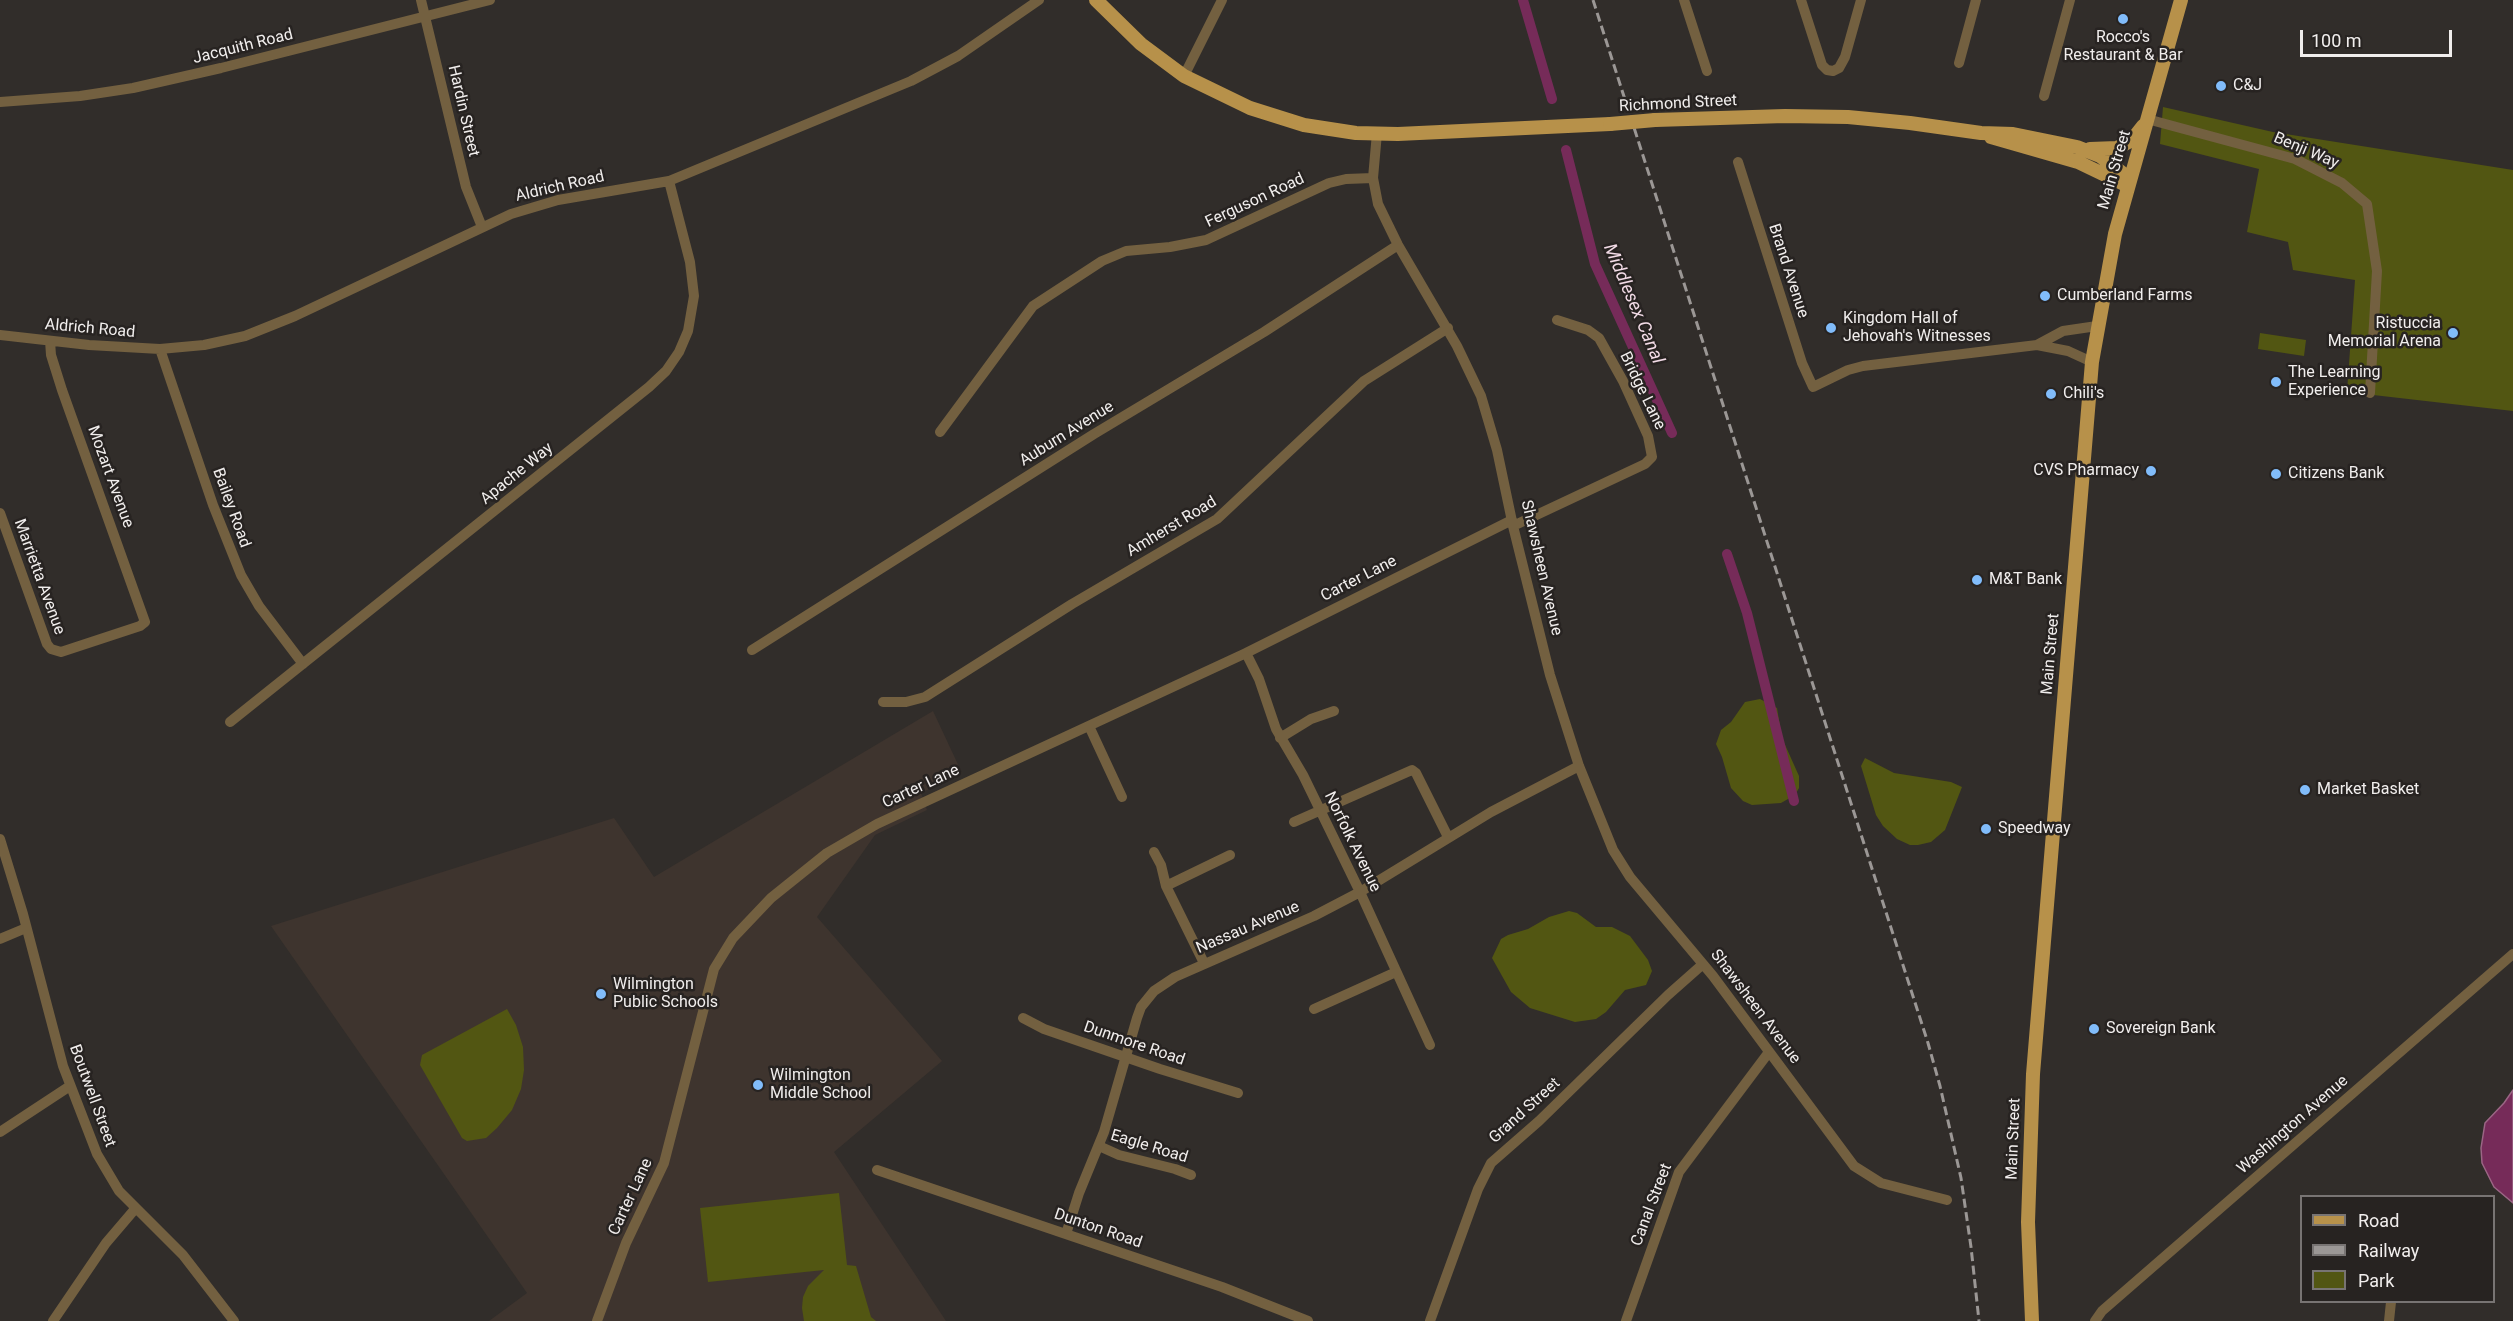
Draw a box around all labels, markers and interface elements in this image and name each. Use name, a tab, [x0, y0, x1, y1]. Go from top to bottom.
marker: Rocco's Restaurant & Bar	[2116, 12, 2130, 26]
scale bar	[2303, 18, 2454, 56]
street label: Jacquith Road	[191, 25, 295, 69]
place label: Rocco's Restaurant & Bar	[2063, 28, 2183, 66]
text: 100 m	[2311, 30, 2362, 51]
street label: Hardin Street	[443, 63, 483, 159]
place label: C&J	[2233, 76, 2262, 96]
marker: C&J	[2214, 79, 2228, 93]
street label: Richmond Street	[1619, 91, 1737, 117]
street label: Main Street	[2095, 128, 2135, 212]
street label: Benji Way	[2270, 129, 2342, 173]
street label: Aldrich Road	[514, 167, 606, 207]
street label: Ferguson Road	[1202, 170, 1308, 232]
street label: Brand Avenue	[1764, 221, 1812, 321]
water label: Middlesex Canal	[1598, 241, 1668, 367]
place label: Cumberland Farms	[2057, 286, 2193, 306]
marker: Cumberland Farms	[2038, 289, 2052, 303]
place label: Kingdom Hall of Jehovah's Witnesses	[1843, 309, 1991, 347]
place label: Ristuccia Memorial Arena	[2328, 314, 2441, 352]
street label: Aldrich Road	[44, 315, 136, 343]
marker: Kingdom Hall of Jehovah's Witnesses	[1824, 321, 1838, 335]
marker: Ristuccia Memorial Arena	[2446, 326, 2460, 340]
street label: Bridge Lane	[1615, 349, 1669, 433]
place label: The Learning Experience	[2288, 363, 2381, 401]
marker: The Learning Experience	[2269, 375, 2283, 389]
place label: Chili's	[2063, 384, 2104, 404]
marker: Chili's	[2044, 387, 2058, 401]
street label: Auburn Avenue	[1016, 397, 1118, 471]
street label: Mozart Avenue	[83, 423, 137, 531]
street label: Apache Way	[477, 439, 557, 509]
place label: CVS Pharmacy	[2033, 461, 2139, 481]
marker: CVS Pharmacy	[2144, 464, 2158, 478]
place label: Citizens Bank	[2288, 464, 2384, 484]
street label: Bailey Road	[208, 466, 254, 550]
marker: Citizens Bank	[2269, 467, 2283, 481]
street label: Amherst Road	[1124, 493, 1220, 561]
street label: Shawsheen Avenue	[1516, 499, 1566, 637]
street label: Marrietta Avenue	[9, 517, 69, 637]
street label: Carter Lane	[1318, 552, 1400, 606]
place label: M&T Bank	[1989, 570, 2062, 590]
marker: M&T Bank	[1970, 573, 1984, 587]
street label: Main Street	[2038, 613, 2064, 695]
street label: Carter Lane	[879, 761, 963, 813]
place label: Market Basket	[2317, 780, 2419, 800]
marker: Market Basket	[2298, 783, 2312, 797]
street label: Norfolk Avenue	[1319, 789, 1385, 895]
place label: Speedway	[1998, 819, 2071, 839]
marker: Speedway	[1979, 822, 1993, 836]
street label: Nassau Avenue	[1193, 898, 1303, 958]
street label: Shawsheen Avenue	[1706, 946, 1804, 1068]
place label: Wilmington Public Schools	[613, 975, 718, 1013]
marker: Wilmington Public Schools	[594, 987, 608, 1001]
street label: Dunmore Road	[1081, 1018, 1187, 1070]
place label: Sovereign Bank	[2106, 1019, 2216, 1039]
marker: Sovereign Bank	[2087, 1022, 2101, 1036]
street label: Boutwell Street	[65, 1042, 119, 1150]
place label: Wilmington Middle School	[770, 1066, 871, 1104]
street label: Washington Avenue	[2234, 1072, 2352, 1178]
street label: Grand Street	[1486, 1074, 1564, 1148]
marker: Wilmington Middle School	[751, 1078, 765, 1092]
street label: Main Street	[2003, 1098, 2025, 1180]
street label: Eagle Road	[1108, 1126, 1190, 1168]
street label: Carter Lane	[605, 1155, 657, 1239]
street label: Canal Street	[1627, 1161, 1677, 1249]
legend	[2300, 1195, 2495, 1303]
street label: Dunton Road	[1051, 1205, 1145, 1253]
text: Road	[2358, 1210, 2399, 1231]
text: Railway	[2358, 1240, 2419, 1261]
text: Park	[2358, 1270, 2394, 1291]

